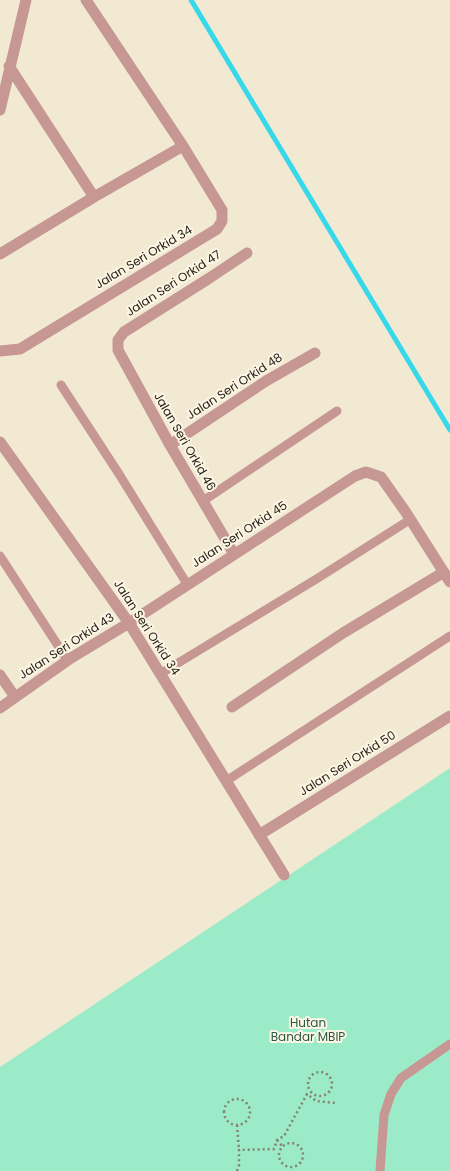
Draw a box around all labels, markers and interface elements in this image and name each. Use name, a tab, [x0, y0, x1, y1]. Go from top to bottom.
street label: Jalan Seri Orkid 34	[93, 223, 195, 293]
street label: Jalan Seri Orkid 47	[124, 248, 224, 320]
street label: Jalan Seri Orkid 48	[185, 351, 285, 423]
street label: Jalan Seri Orkid 46	[150, 390, 218, 494]
street label: Jalan Seri Orkid 45	[190, 499, 290, 571]
street label: Jalan Seri Orkid 34	[110, 578, 182, 678]
street label: Jalan Seri Orkid 43	[17, 611, 117, 683]
street label: Jalan Seri Orkid 50	[297, 728, 399, 800]
park label: Hutan Bandar MBIP	[271, 1017, 345, 1045]

